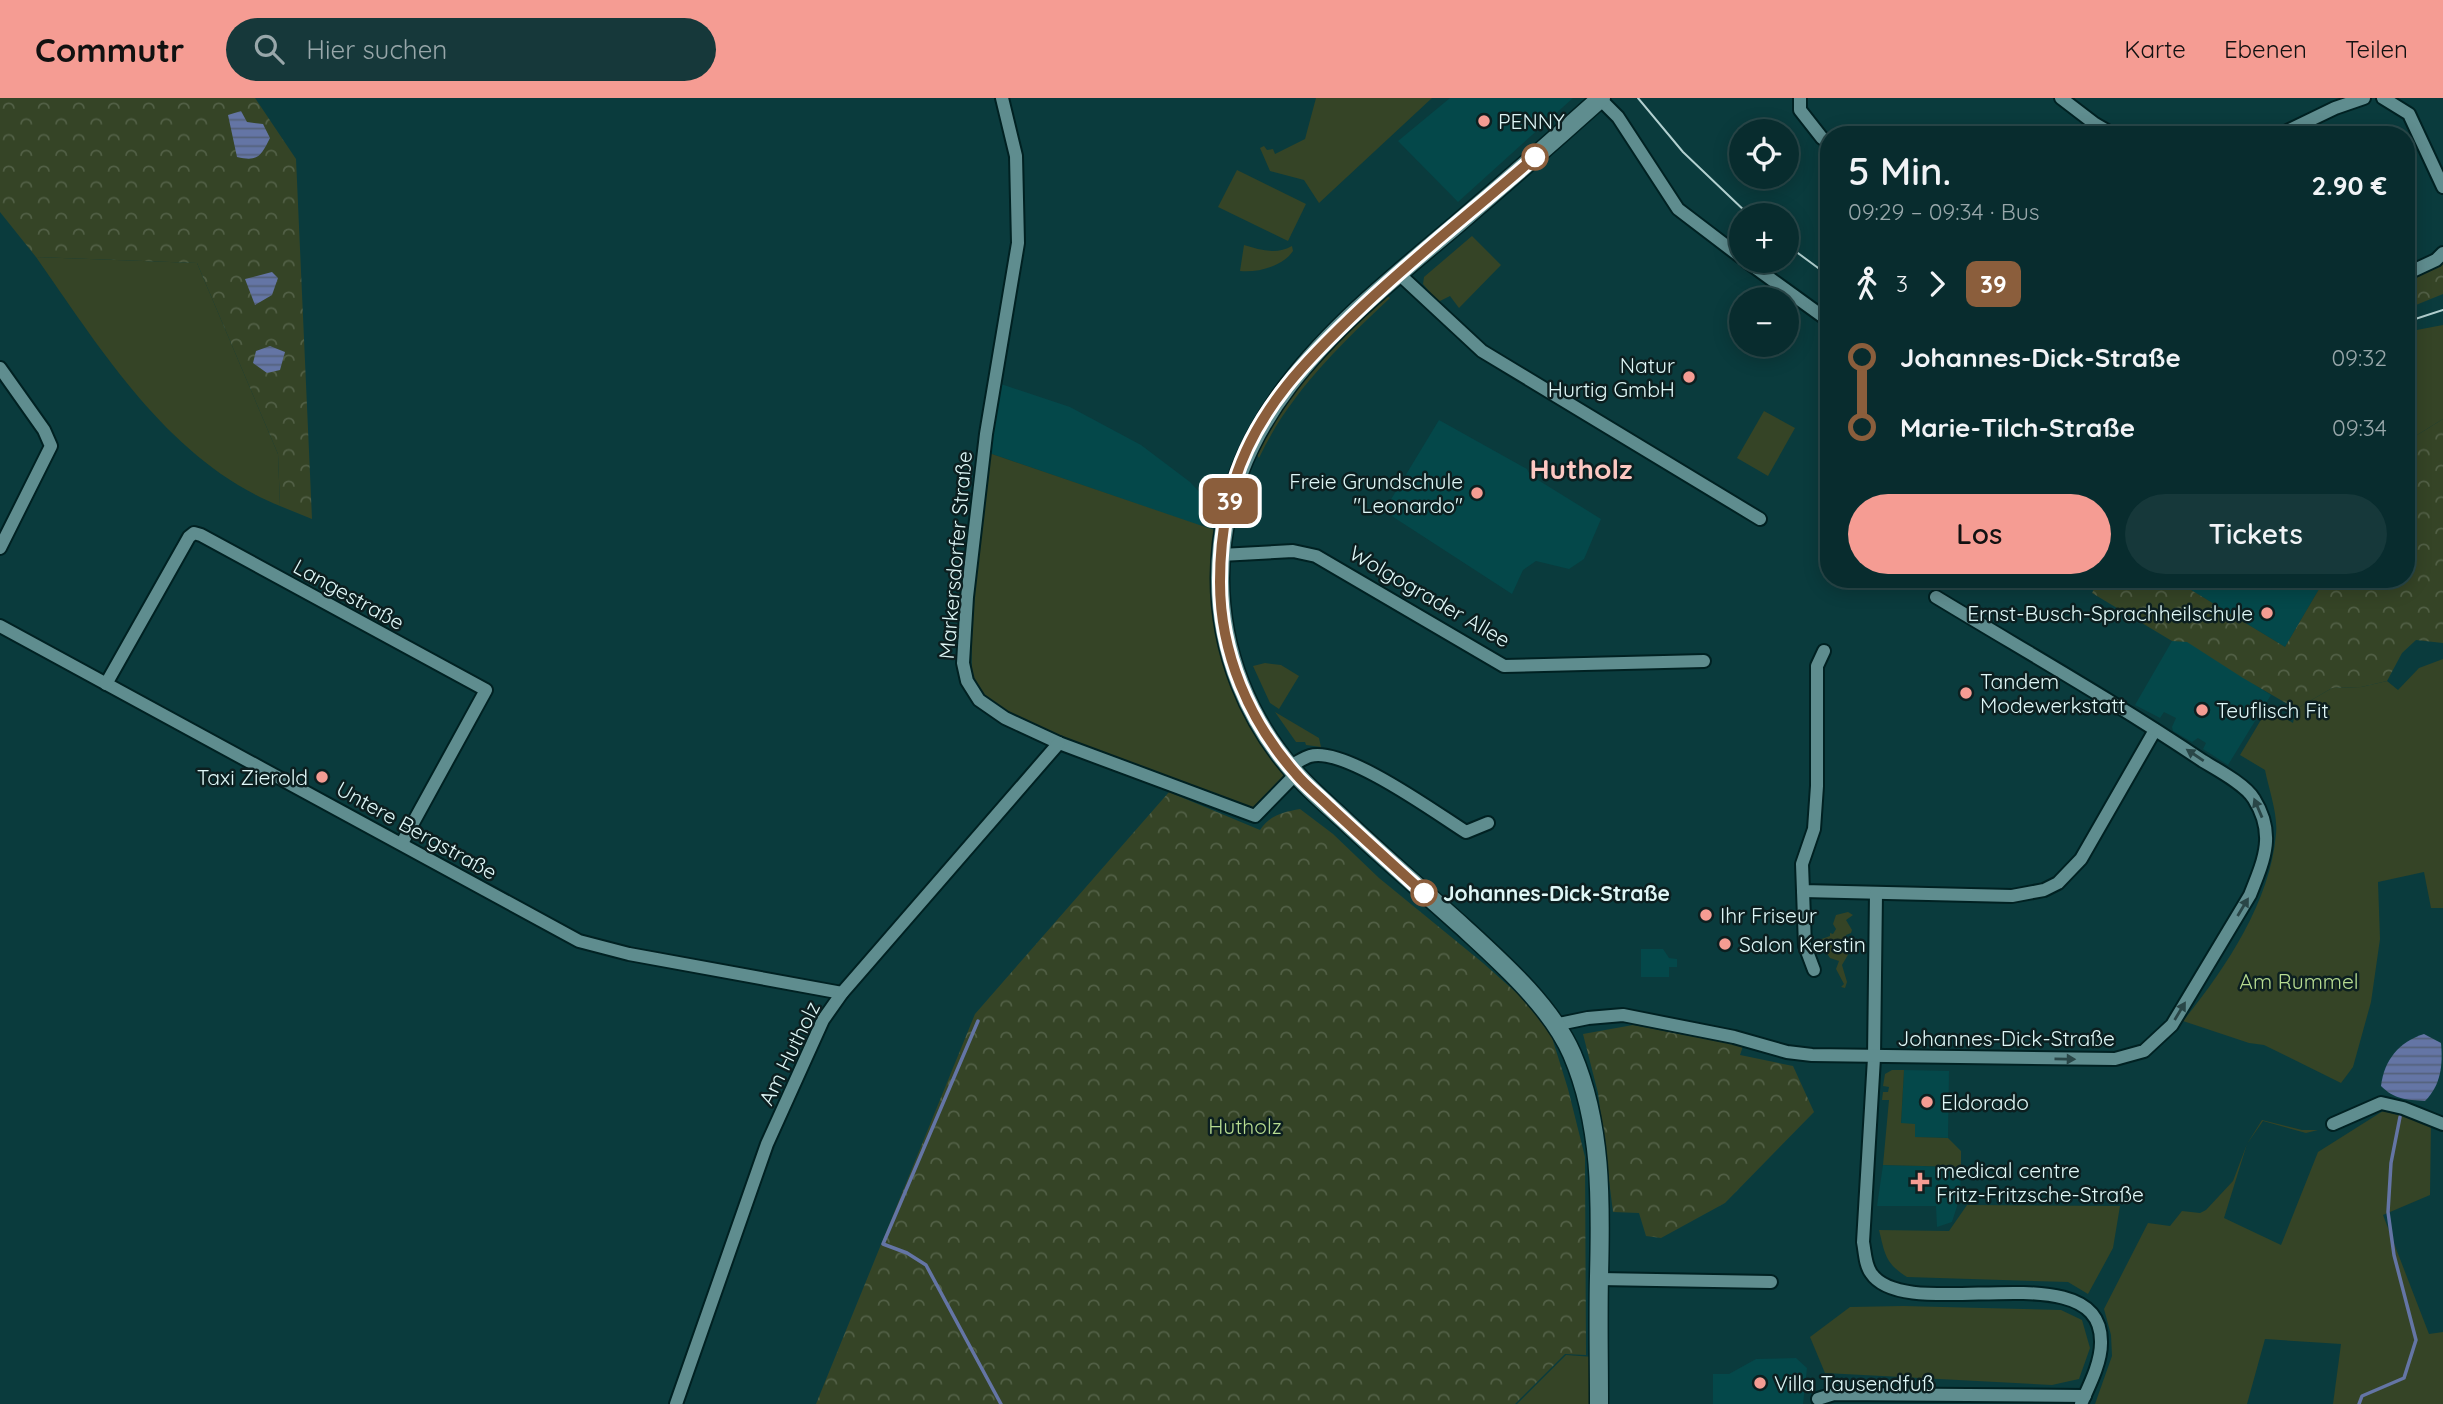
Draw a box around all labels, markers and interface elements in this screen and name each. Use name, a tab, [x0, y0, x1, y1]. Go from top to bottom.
search box	[226, 18, 716, 81]
text: Commutr	[35, 29, 184, 70]
icon: search	[250, 30, 288, 68]
text: Hier suchen	[306, 33, 447, 66]
text: Karte	[2124, 34, 2186, 64]
text: Ebenen	[2224, 34, 2307, 64]
text: Teilen	[2345, 34, 2408, 64]
place label: PENNY	[1498, 108, 1565, 134]
marker: PENNY	[1476, 113, 1492, 129]
map controls	[1729, 119, 1799, 357]
button: locate	[1729, 119, 1799, 189]
unlabelled marker	[1522, 144, 1548, 170]
text: 5 Min.	[1848, 147, 1951, 195]
text: 2.90 €	[2311, 169, 2387, 202]
text: 09:29 – 09:34 · Bus	[1848, 197, 2040, 226]
button: +	[1729, 203, 1799, 273]
icon: walk	[1848, 265, 1886, 303]
icon: forward	[1918, 265, 1956, 303]
text: 3	[1896, 269, 1908, 298]
text: 39	[1980, 269, 2007, 299]
button: −	[1729, 287, 1799, 357]
text: Johannes-Dick-Straße	[1900, 341, 2181, 374]
text: 09:32	[2331, 343, 2387, 372]
place label: Natur Hurtig GmbH	[1548, 352, 1675, 402]
marker: Natur Hurtig GmbH	[1681, 369, 1697, 385]
text: Marie-Tilch-Straße	[1900, 411, 2135, 444]
text: 09:34	[2332, 413, 2387, 442]
street label: Markersdorfer Straße	[933, 450, 977, 660]
district label: Hutholz	[1529, 451, 1633, 486]
place label: Freie Grundschule "Leonardo"	[1289, 468, 1463, 518]
line badge: 39	[1198, 478, 1262, 524]
marker: Freie Grundschule "Leonardo"	[1469, 485, 1485, 501]
text: 39	[1217, 486, 1243, 516]
button: Los	[1848, 494, 2111, 574]
button: Tickets	[2125, 494, 2387, 574]
street label: Wolgograder Allee	[1345, 539, 1515, 653]
street label: Langestraße	[289, 553, 409, 635]
place label: Ernst-Busch-Sprachheilschule	[1967, 600, 2253, 626]
marker: Ernst-Busch-Sprachheilschule	[2259, 605, 2275, 621]
place label: Tandem Modewerkstatt	[1980, 668, 2125, 718]
marker: Tandem Modewerkstatt	[1958, 685, 1974, 701]
place label: Teuflisch Fit	[2216, 697, 2329, 723]
marker: Teuflisch Fit	[2194, 702, 2210, 718]
one-way arrow	[2185, 749, 2204, 762]
place label: Taxi Zierold	[197, 764, 308, 790]
marker: Taxi Zierold	[314, 769, 330, 785]
street label: Untere Bergstraße	[332, 775, 502, 885]
one-way arrow	[2252, 798, 2263, 819]
marker: Johannes-Dick-Straße	[1411, 880, 1437, 906]
place label: Johannes-Dick-Straße	[1443, 880, 1670, 906]
one-way arrow	[2236, 898, 2249, 917]
place label: Ihr Friseur	[1720, 902, 1817, 928]
marker: Ihr Friseur	[1698, 907, 1714, 923]
place label: Salon Kerstin	[1739, 931, 1866, 957]
marker: Salon Kerstin	[1717, 936, 1733, 952]
park label: Am Rummel	[2239, 968, 2359, 994]
street label: Am Hutholz	[753, 997, 825, 1109]
one-way arrow	[2174, 1002, 2186, 1021]
street label: Johannes-Dick-Straße	[1897, 1025, 2115, 1051]
one-way arrow	[2054, 1053, 2076, 1065]
place label: Eldorado	[1941, 1089, 2029, 1115]
marker: Eldorado	[1919, 1094, 1935, 1110]
park label: Hutholz	[1208, 1113, 1282, 1139]
place label: medical centre Fritz-Fritzsche-Straße	[1936, 1157, 2144, 1207]
marker: medical centre Fritz-Fritzsche-Straße	[1910, 1172, 1930, 1192]
place label: Villa Tausendfuß	[1774, 1370, 1934, 1396]
marker: Villa Tausendfuß	[1752, 1375, 1768, 1391]

